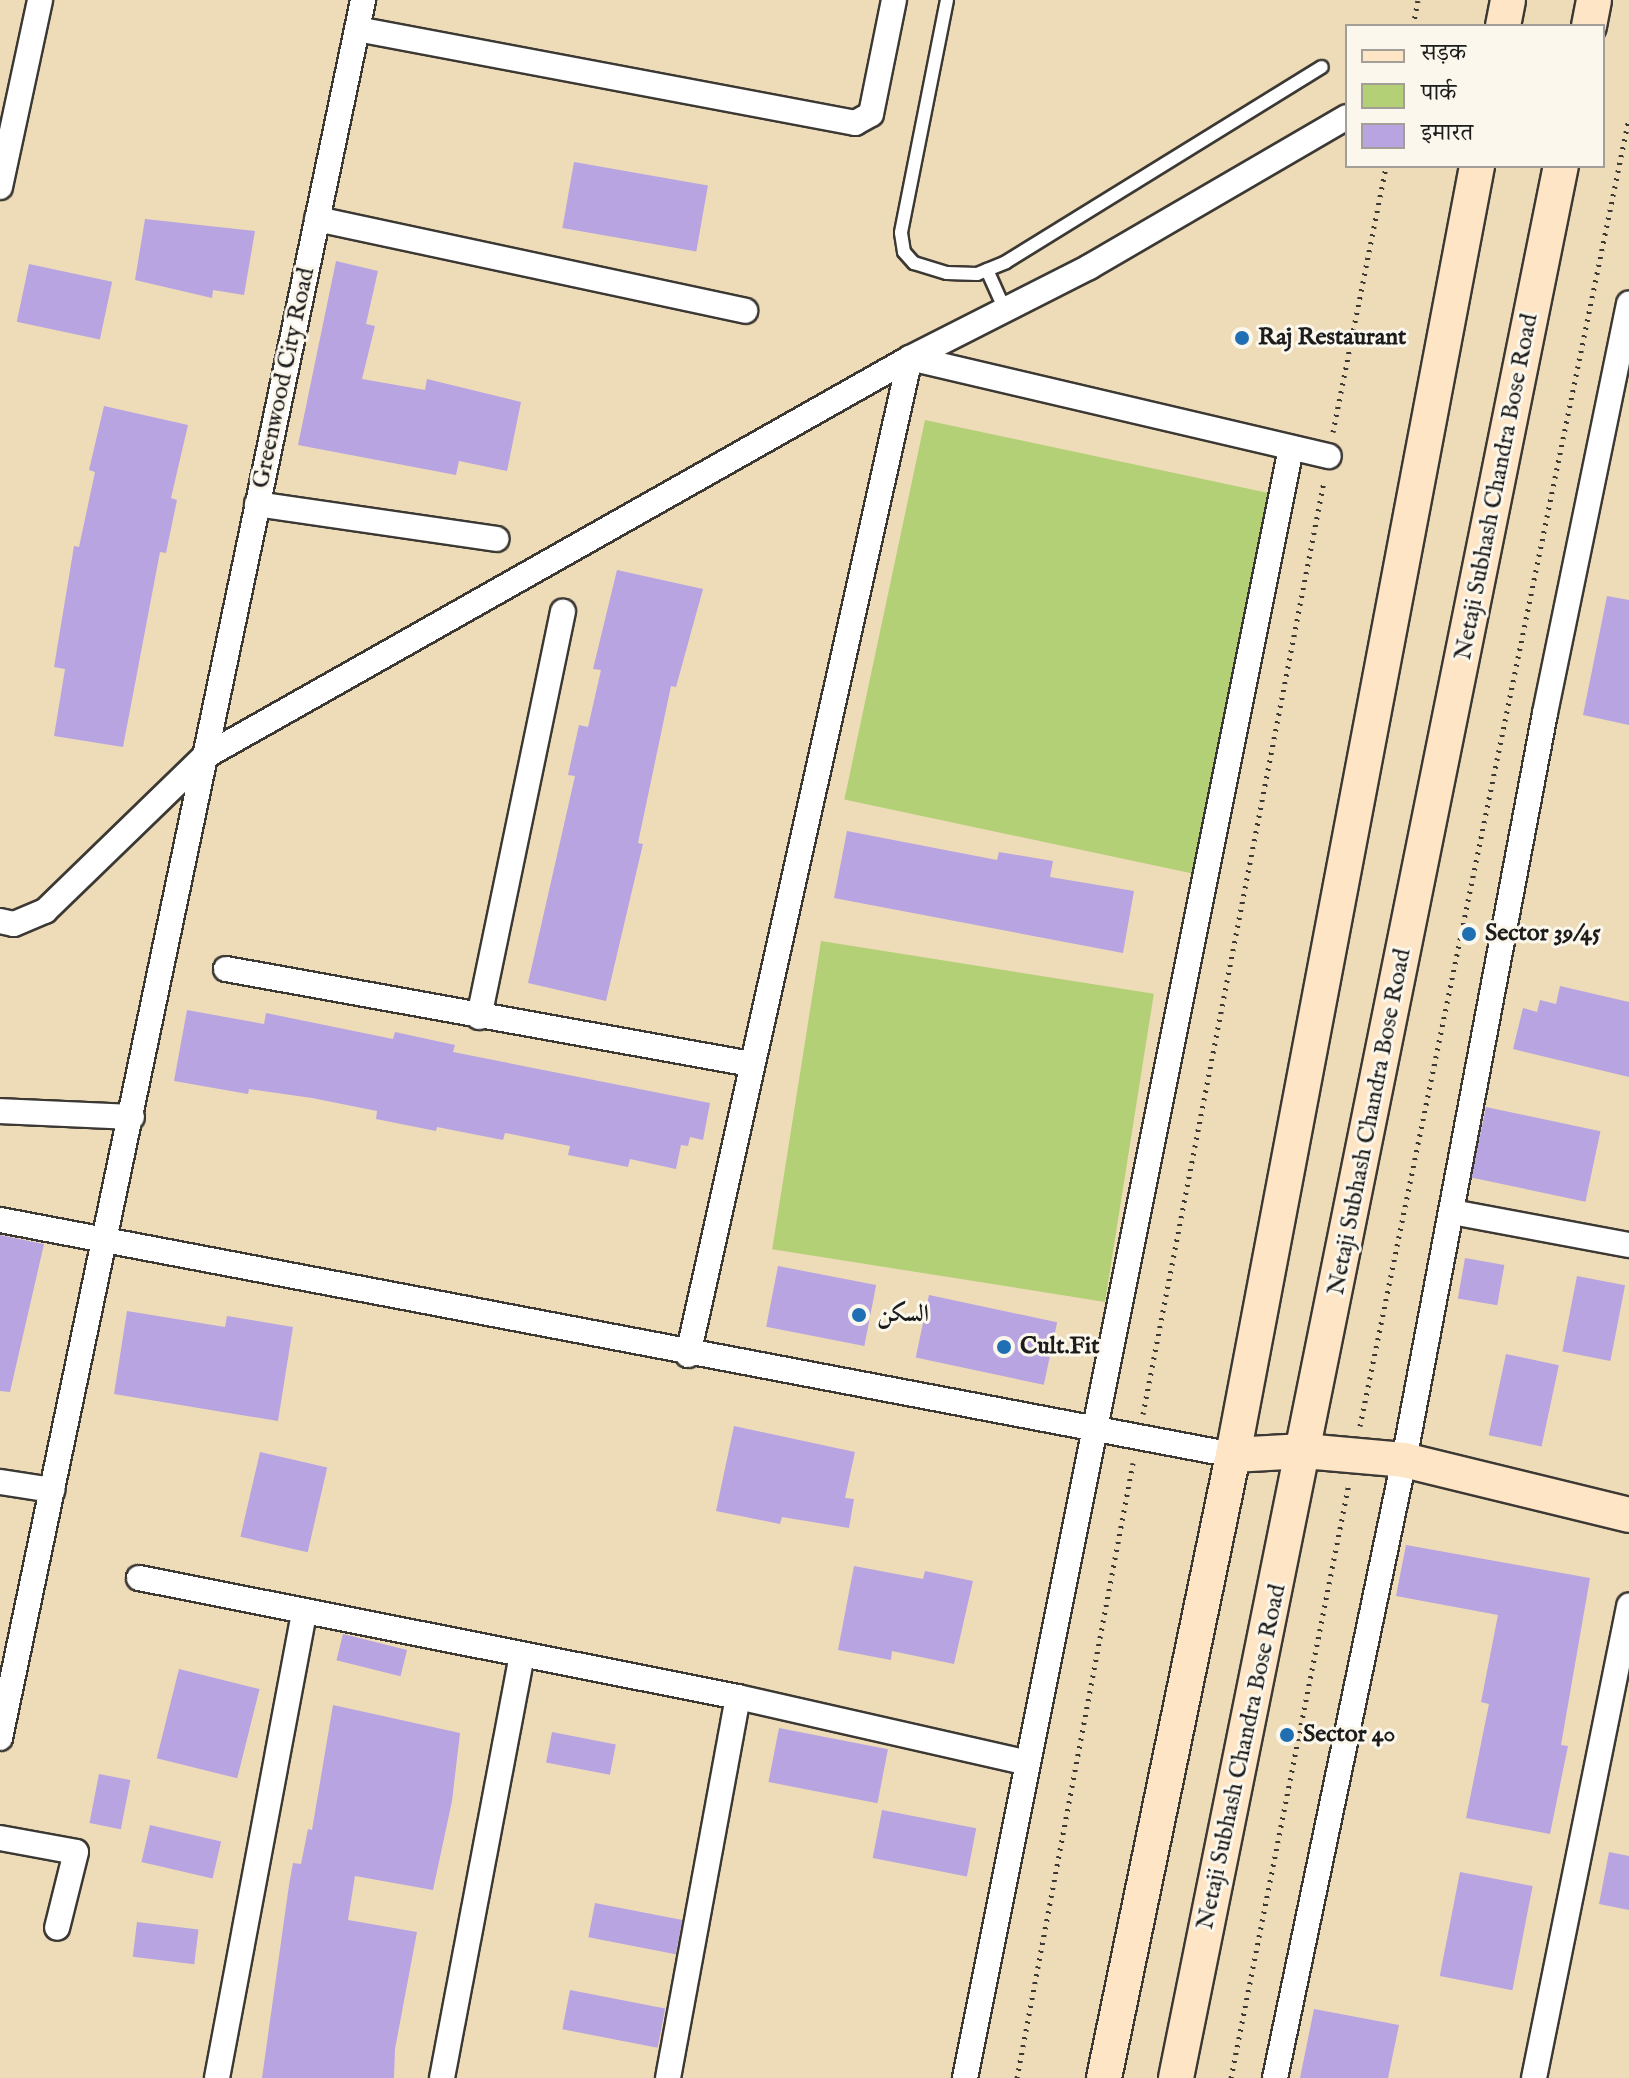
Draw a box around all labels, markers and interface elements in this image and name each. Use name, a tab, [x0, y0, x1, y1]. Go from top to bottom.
legend	[1345, 24, 1605, 168]
text: सड़क	[1421, 38, 1466, 69]
text: पार्क	[1421, 78, 1456, 109]
text: इमारत	[1421, 118, 1473, 149]
street label: Greenwood City Road	[247, 265, 321, 491]
street label: Netaji Subhash Chandra Bose Road	[1449, 311, 1545, 663]
place label: Raj Restaurant	[1258, 324, 1406, 352]
marker: Raj Restaurant	[1233, 329, 1251, 347]
place label: Sector 39/45	[1485, 920, 1601, 948]
marker: Sector 39/45	[1460, 925, 1478, 943]
street label: Netaji Subhash Chandra Bose Road	[1322, 946, 1418, 1298]
place label: السكن	[877, 1301, 929, 1329]
marker: السكن	[848, 1304, 870, 1326]
place label: Cult.Fit	[1020, 1333, 1099, 1361]
marker: Cult.Fit	[995, 1338, 1013, 1356]
street label: Netaji Subhash Chandra Bose Road	[1191, 1582, 1293, 1932]
place label: Sector 40	[1303, 1721, 1395, 1749]
marker: Sector 40	[1278, 1726, 1296, 1744]

